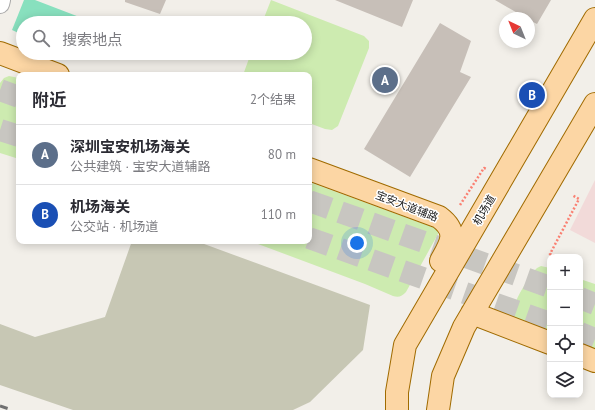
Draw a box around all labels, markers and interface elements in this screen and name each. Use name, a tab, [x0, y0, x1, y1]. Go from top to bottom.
north arrow	[499, 12, 535, 48]
search box	[16, 16, 312, 60]
icon: search	[30, 27, 52, 49]
text: 搜索地点	[62, 30, 122, 49]
pin: A	[372, 65, 398, 95]
pin: B	[519, 80, 545, 110]
text: 附近	[32, 89, 66, 111]
text: 2个结果	[250, 91, 296, 108]
text: 深圳宝安机场海关	[70, 137, 190, 156]
text: A	[41, 146, 49, 163]
text: 80 m	[268, 146, 296, 163]
text: 公共建筑 · 宝安大道辅路	[70, 158, 210, 175]
street label: 宝安大道辅路	[374, 188, 440, 224]
street label: 机场道	[470, 192, 498, 228]
text: 机场海关	[70, 197, 130, 216]
text: B	[41, 206, 49, 223]
text: 110 m	[261, 206, 296, 223]
text: 公交站 · 机场道	[70, 218, 158, 235]
your location	[347, 233, 367, 253]
map controls	[547, 254, 583, 398]
button: +	[547, 254, 583, 290]
button: −	[547, 290, 583, 326]
button: locate	[547, 326, 583, 362]
button: layers	[547, 362, 583, 398]

